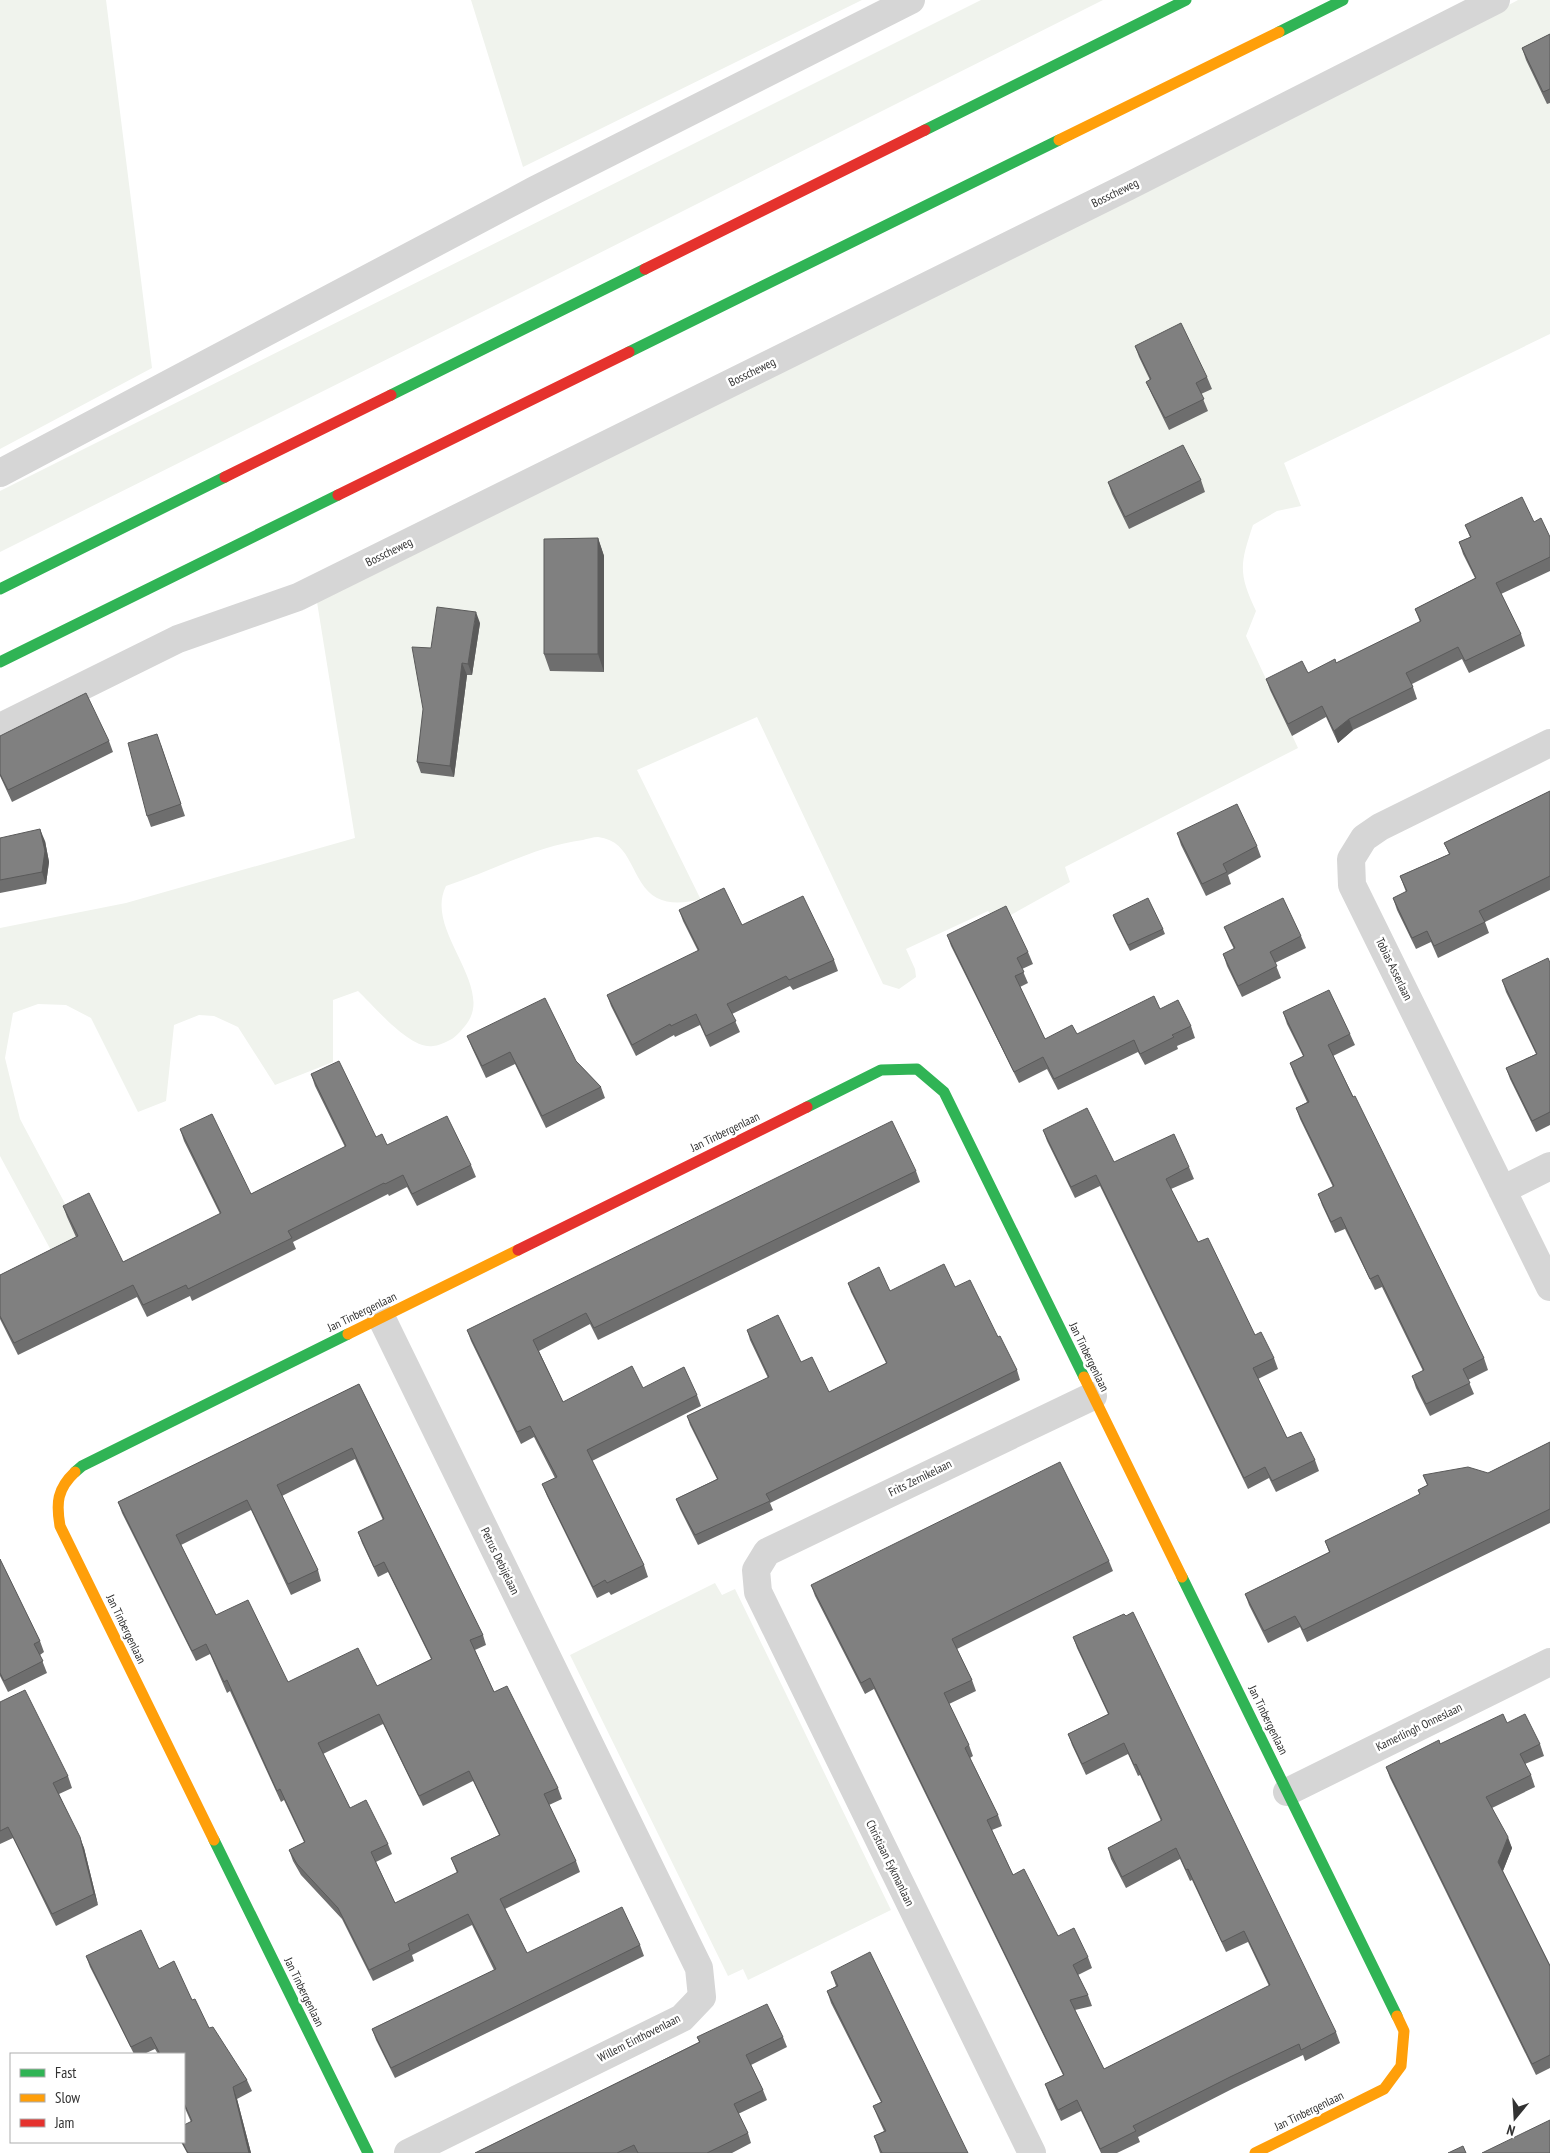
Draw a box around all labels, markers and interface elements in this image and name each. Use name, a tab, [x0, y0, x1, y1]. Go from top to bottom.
street label: Bosscheweg	[1089, 175, 1141, 210]
street label: Bosscheweg	[726, 354, 778, 389]
street label: Bosscheweg	[363, 534, 415, 569]
street label: Tobias Asserlaan	[1373, 935, 1416, 1003]
street label: Jan Tinbergenlaan	[687, 1108, 762, 1155]
street label: Jan Tinbergenlaan	[324, 1288, 399, 1335]
street label: Jan Tinbergenlaan	[1066, 1319, 1113, 1394]
street label: Frits Zernikelaan	[886, 1456, 954, 1499]
street label: Petrus Debijelaan	[478, 1525, 523, 1597]
street label: Jan Tinbergenlaan	[103, 1591, 150, 1666]
street label: Jan Tinbergenlaan	[1245, 1682, 1292, 1757]
street label: Kamerlingh Onneslaan	[1373, 1699, 1464, 1754]
street label: Christiaan Eykmanlaan	[863, 1817, 918, 1908]
street label: Jan Tinbergenlaan	[281, 1954, 328, 2029]
street label: Willem Einthovenlaan	[595, 2010, 683, 2065]
legend	[10, 2053, 185, 2143]
text: Fast	[55, 2063, 76, 2082]
street label: Jan Tinbergenlaan	[1271, 2087, 1346, 2134]
text: Slow	[55, 2088, 80, 2107]
north arrow	[1490, 2093, 1540, 2143]
text: Jam	[54, 2113, 74, 2132]
text: N	[1505, 2121, 1517, 2140]

